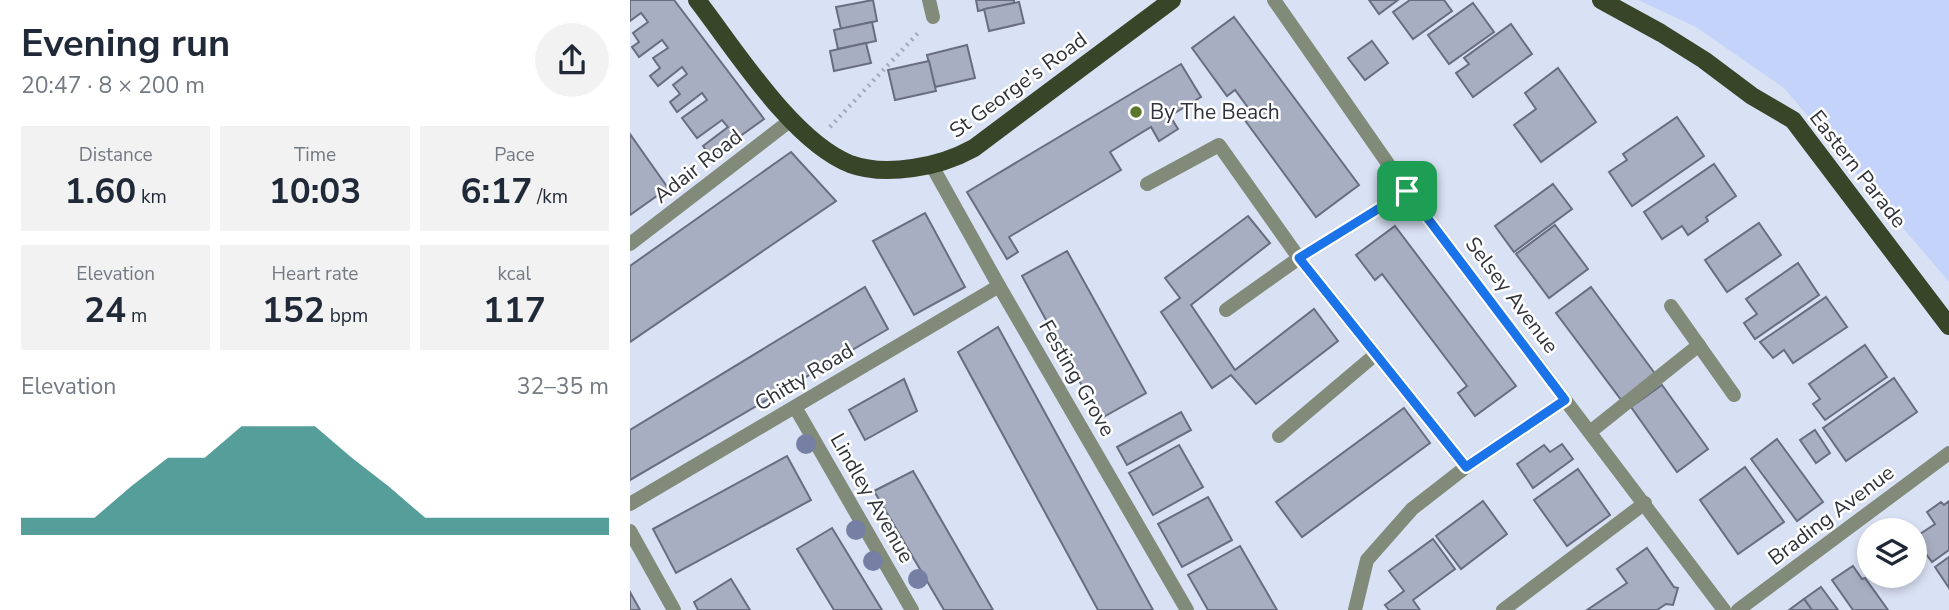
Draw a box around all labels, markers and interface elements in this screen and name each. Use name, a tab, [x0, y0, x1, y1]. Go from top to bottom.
text: Evening run	[21, 18, 230, 69]
button: share	[535, 23, 609, 97]
street label: St George's Road	[944, 26, 1092, 144]
text: 20:47 · 8 × 200 m	[21, 70, 205, 101]
place label: By The Beach	[1150, 98, 1280, 126]
marker: By The Beach	[1128, 104, 1144, 120]
street label: Eastern Parade	[1803, 104, 1913, 234]
street label: Adair Road	[648, 123, 748, 209]
text: Distance	[79, 142, 153, 168]
text: Time	[294, 142, 336, 168]
text: Pace	[494, 142, 535, 168]
pin	[1377, 161, 1437, 221]
text: 1.60	[64, 168, 136, 215]
text: 10:03	[269, 168, 361, 215]
text: 6:17	[460, 168, 532, 215]
icon: arrive	[1388, 172, 1426, 210]
text: km	[136, 184, 167, 210]
text: /km	[532, 184, 568, 210]
street label: Selsey Avenue	[1459, 231, 1565, 359]
text: Elevation	[76, 261, 155, 287]
text: Heart rate	[272, 261, 358, 287]
text: kcal	[497, 261, 531, 287]
text: 24	[84, 287, 126, 334]
text: 152	[262, 287, 325, 334]
text: 117	[483, 287, 546, 334]
text: m	[126, 303, 147, 329]
text: bpm	[325, 303, 368, 329]
street label: Festing Grove	[1032, 315, 1122, 441]
street label: Chitty Road	[749, 337, 859, 417]
text: Elevation	[21, 371, 116, 402]
text: 32–35 m	[517, 371, 609, 402]
street label: Lindley Avenue	[824, 428, 920, 568]
street label: Brading Avenue	[1762, 458, 1900, 572]
map controls	[1857, 518, 1927, 588]
button: layers	[1857, 518, 1927, 588]

